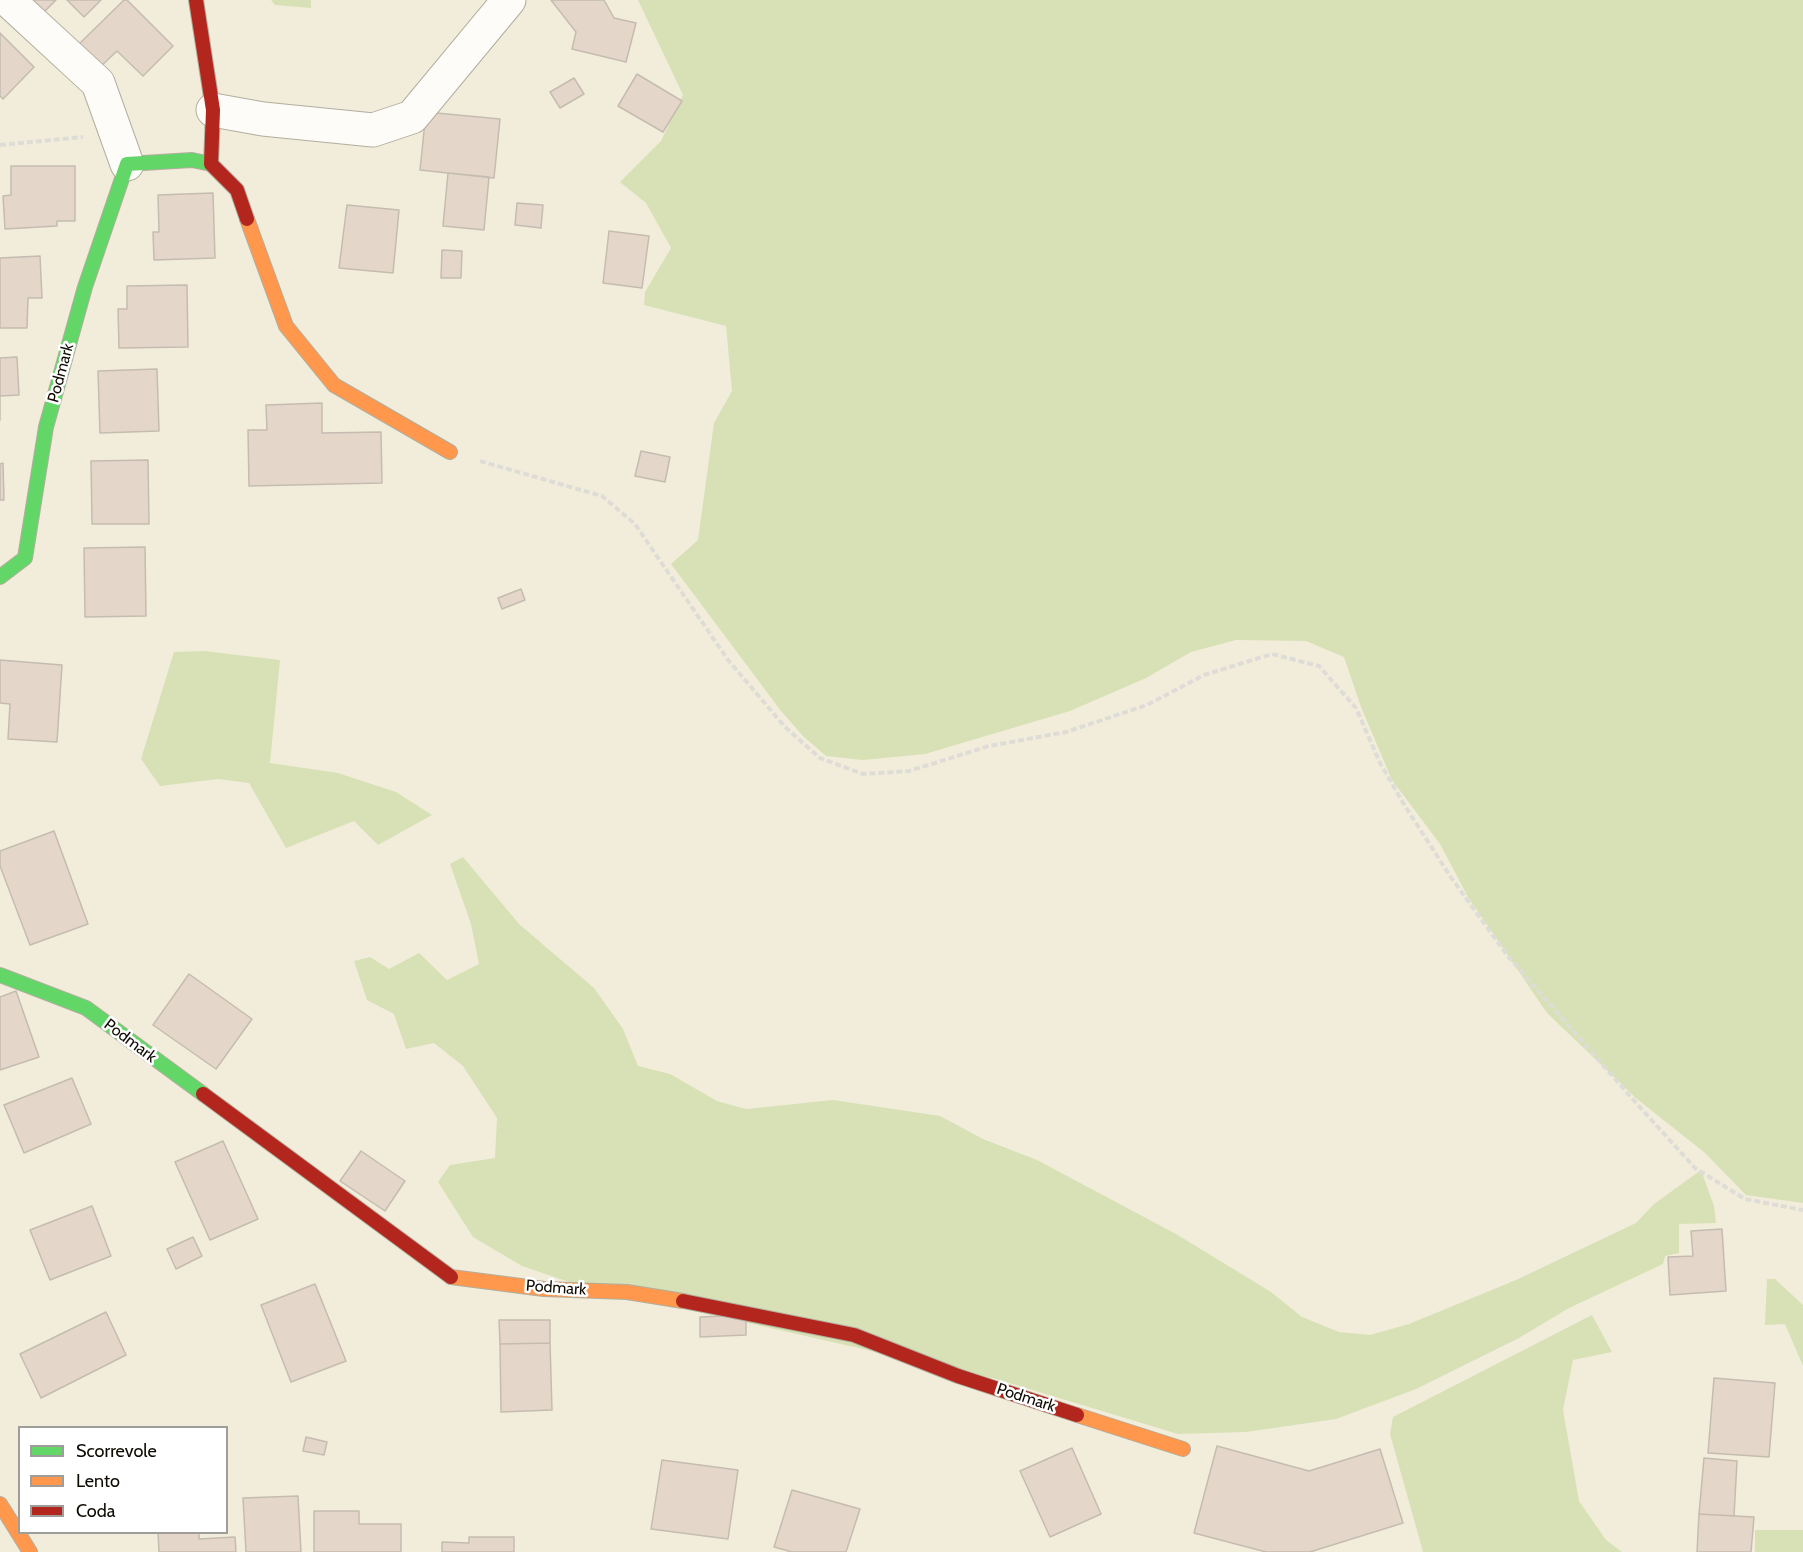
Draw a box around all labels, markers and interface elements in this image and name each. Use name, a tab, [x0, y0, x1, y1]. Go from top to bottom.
street label: Podmark	[44, 341, 78, 405]
street label: Podmark	[100, 1015, 160, 1067]
street label: Podmark	[525, 1276, 587, 1300]
street label: Podmark	[994, 1380, 1058, 1416]
legend	[18, 1426, 228, 1534]
text: Scorrevole	[76, 1440, 157, 1462]
text: Lento	[76, 1470, 120, 1492]
text: Coda	[76, 1500, 115, 1522]

